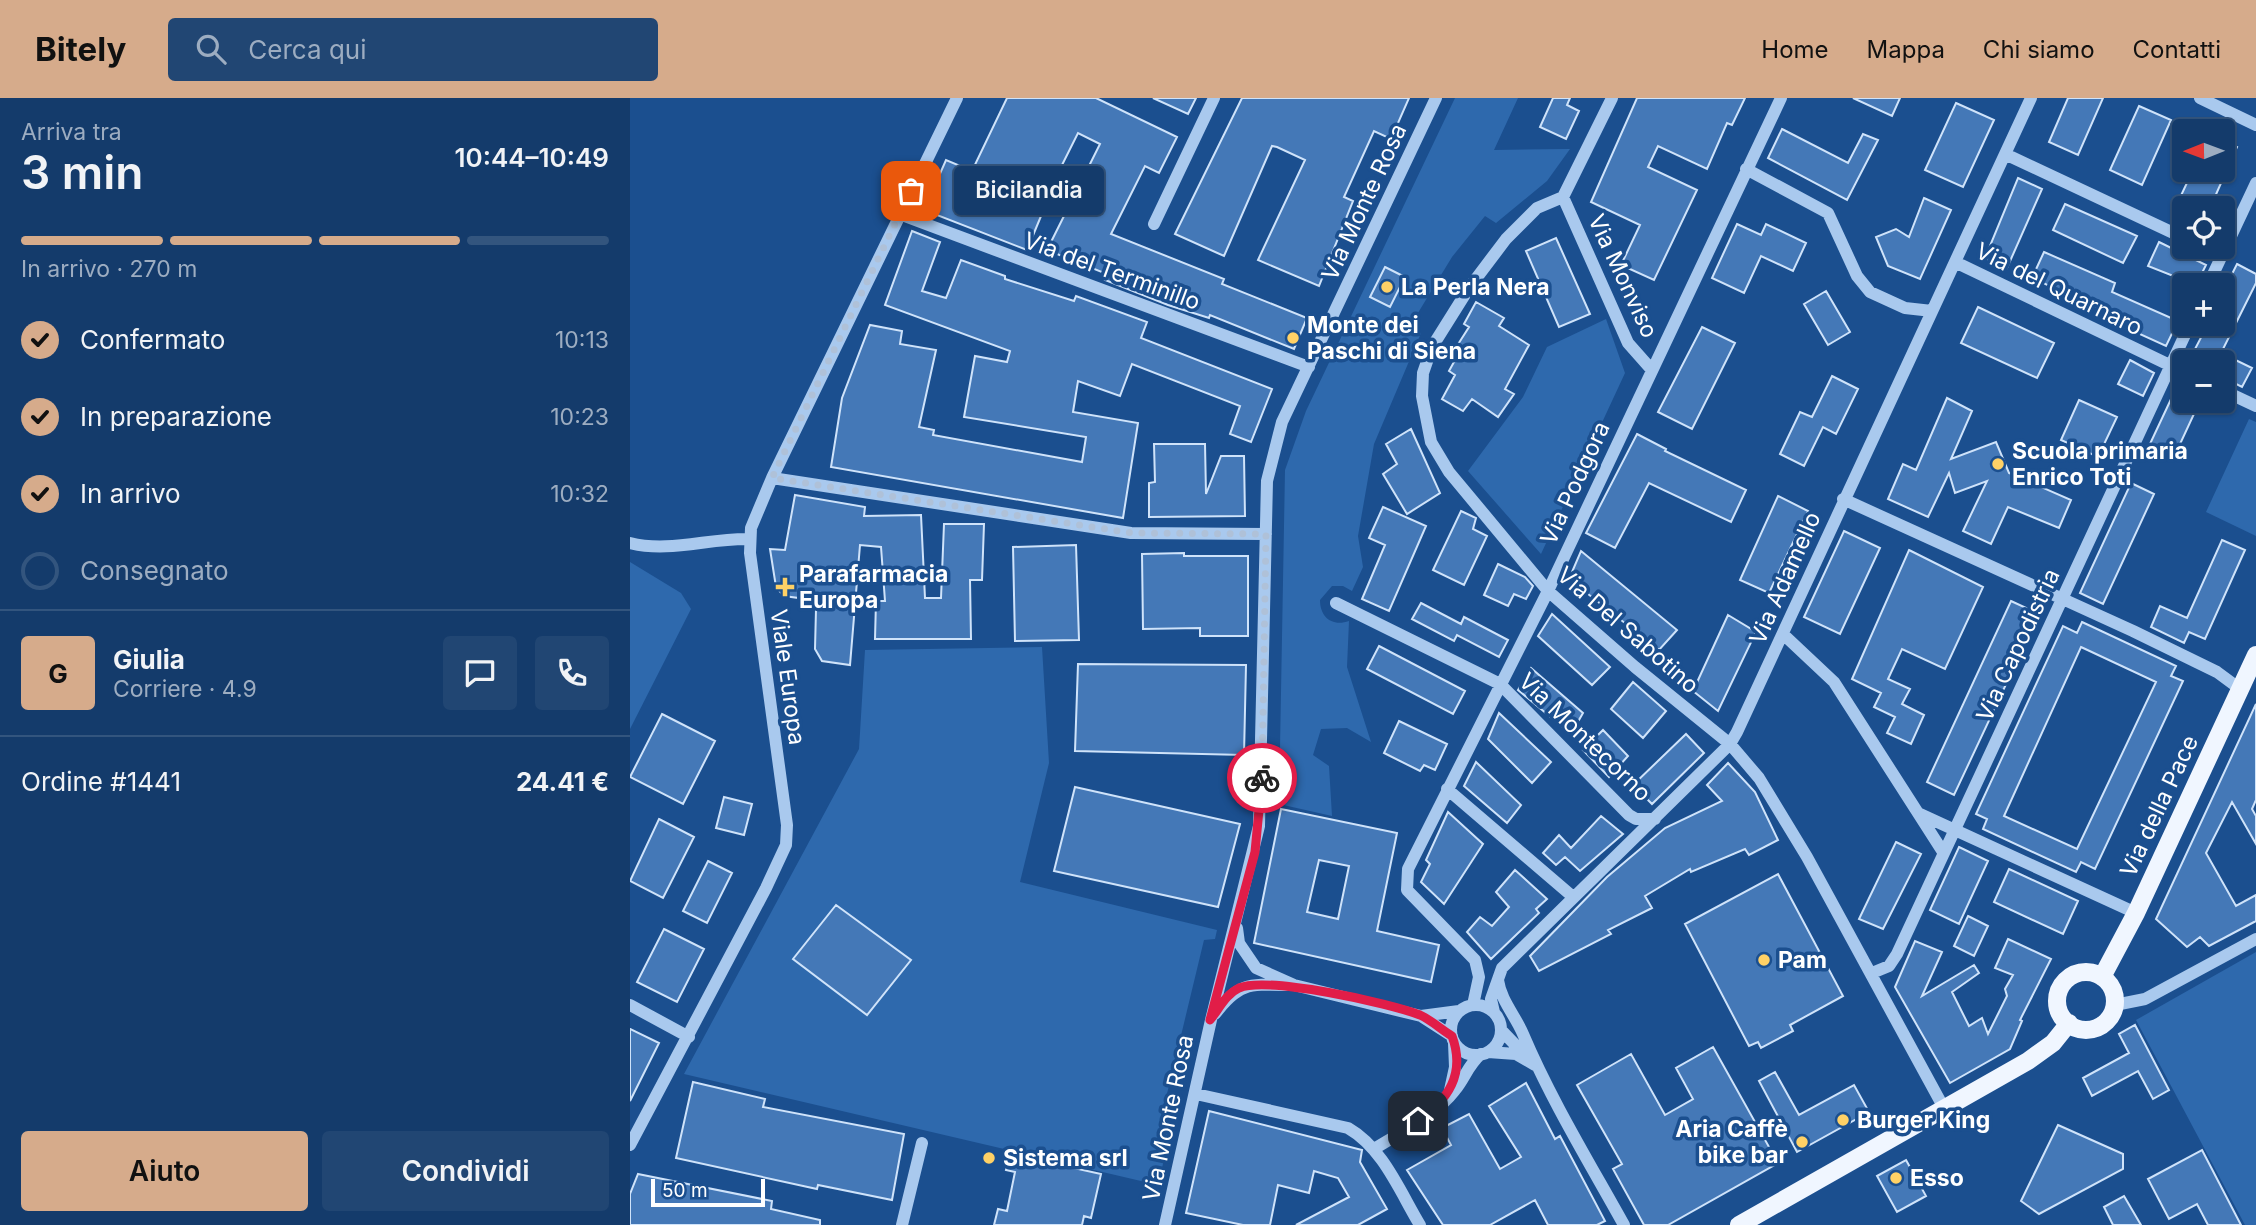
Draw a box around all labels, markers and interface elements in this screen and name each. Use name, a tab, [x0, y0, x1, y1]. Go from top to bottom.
search box	[168, 18, 658, 81]
text: Bitely	[35, 29, 126, 69]
icon: search	[192, 30, 230, 68]
text: Cerca qui	[248, 34, 366, 65]
text: Home	[1761, 35, 1829, 64]
text: Mappa	[1867, 35, 1945, 64]
text: Chi siamo	[1983, 35, 2095, 64]
text: Contatti	[2133, 35, 2221, 64]
text: Arriva tra	[21, 118, 122, 146]
street label: Via Monte Rosa	[1316, 119, 1412, 285]
north arrow	[2172, 119, 2235, 182]
map controls	[2172, 119, 2235, 413]
text: 10:44–10:49	[455, 142, 609, 173]
text: 3 min	[21, 144, 143, 200]
pin	[881, 161, 941, 221]
callout: Bicilandia	[953, 166, 1104, 216]
icon: bag	[892, 172, 930, 210]
text: Bicilandia	[975, 176, 1083, 204]
button: locate	[2172, 196, 2235, 259]
street label: Via Monviso	[1582, 210, 1664, 342]
street label: Via del Terminillo	[1020, 226, 1204, 316]
street label: Via del Quarnaro	[1971, 237, 2147, 341]
text: In arrivo · 270 m	[21, 255, 197, 283]
place label: La Perla Nera	[1401, 273, 1550, 301]
button: +	[2172, 273, 2235, 336]
marker: La Perla Nera	[1379, 279, 1395, 295]
place label: Monte dei Paschi di Siena	[1307, 311, 1476, 365]
icon: check	[21, 321, 59, 359]
text: Confermato	[80, 324, 225, 355]
text: 10:13	[555, 326, 609, 354]
marker: Monte dei Paschi di Siena	[1285, 330, 1301, 346]
button: −	[2172, 350, 2235, 413]
icon: check	[21, 398, 59, 436]
text: In preparazione	[80, 401, 272, 432]
text: 10:23	[550, 403, 609, 431]
street label: Via Podgora	[1534, 417, 1616, 549]
place label: Scuola primaria Enrico Toti	[2012, 437, 2188, 491]
marker: Scuola primaria Enrico Toti	[1990, 456, 2006, 472]
icon: check	[21, 475, 59, 513]
text: In arrivo	[80, 478, 181, 509]
text: 10:32	[550, 480, 609, 508]
street label: Via Adamello	[1743, 507, 1827, 649]
text: Consegnato	[80, 555, 229, 586]
place label: Parafarmacia Europa	[799, 560, 948, 614]
street label: Via Del Sabotino	[1551, 561, 1705, 699]
street label: Via Capodistria	[1970, 564, 2066, 726]
marker: Parafarmacia Europa	[777, 579, 793, 595]
street label: Viale Europa	[765, 607, 811, 747]
button: chat	[443, 636, 517, 710]
button: phone	[535, 636, 609, 710]
text: Giulia	[113, 644, 185, 675]
text: G	[48, 658, 68, 689]
street label: Via Montecorno	[1513, 667, 1657, 807]
text: Corriere · 4.9	[113, 675, 257, 703]
street label: Via della Pace	[2114, 731, 2204, 881]
courier	[1227, 743, 1297, 813]
icon: bike	[1243, 759, 1281, 797]
text: Ordine #1441	[21, 766, 181, 797]
text: 24.41 €	[516, 766, 609, 797]
place label: Pam	[1778, 946, 1827, 974]
marker: Pam	[1756, 952, 1772, 968]
street label: Via Monte Rosa	[1137, 1032, 1199, 1204]
pin	[1388, 1091, 1448, 1151]
icon: home	[1399, 1102, 1437, 1140]
place label: Burger King	[1857, 1106, 1990, 1134]
marker: Burger King	[1835, 1112, 1851, 1128]
place label: Aria Caffè bike bar	[1675, 1115, 1788, 1169]
button: Aiuto	[21, 1131, 308, 1211]
button: Condividi	[322, 1131, 609, 1211]
marker: Aria Caffè bike bar	[1794, 1134, 1810, 1150]
place label: Sistema srl	[1003, 1144, 1128, 1172]
marker: Sistema srl	[981, 1150, 997, 1166]
place label: Esso	[1910, 1164, 1964, 1192]
marker: Esso	[1888, 1170, 1904, 1186]
scale bar	[651, 1176, 765, 1208]
text: 50 m	[662, 1179, 708, 1202]

